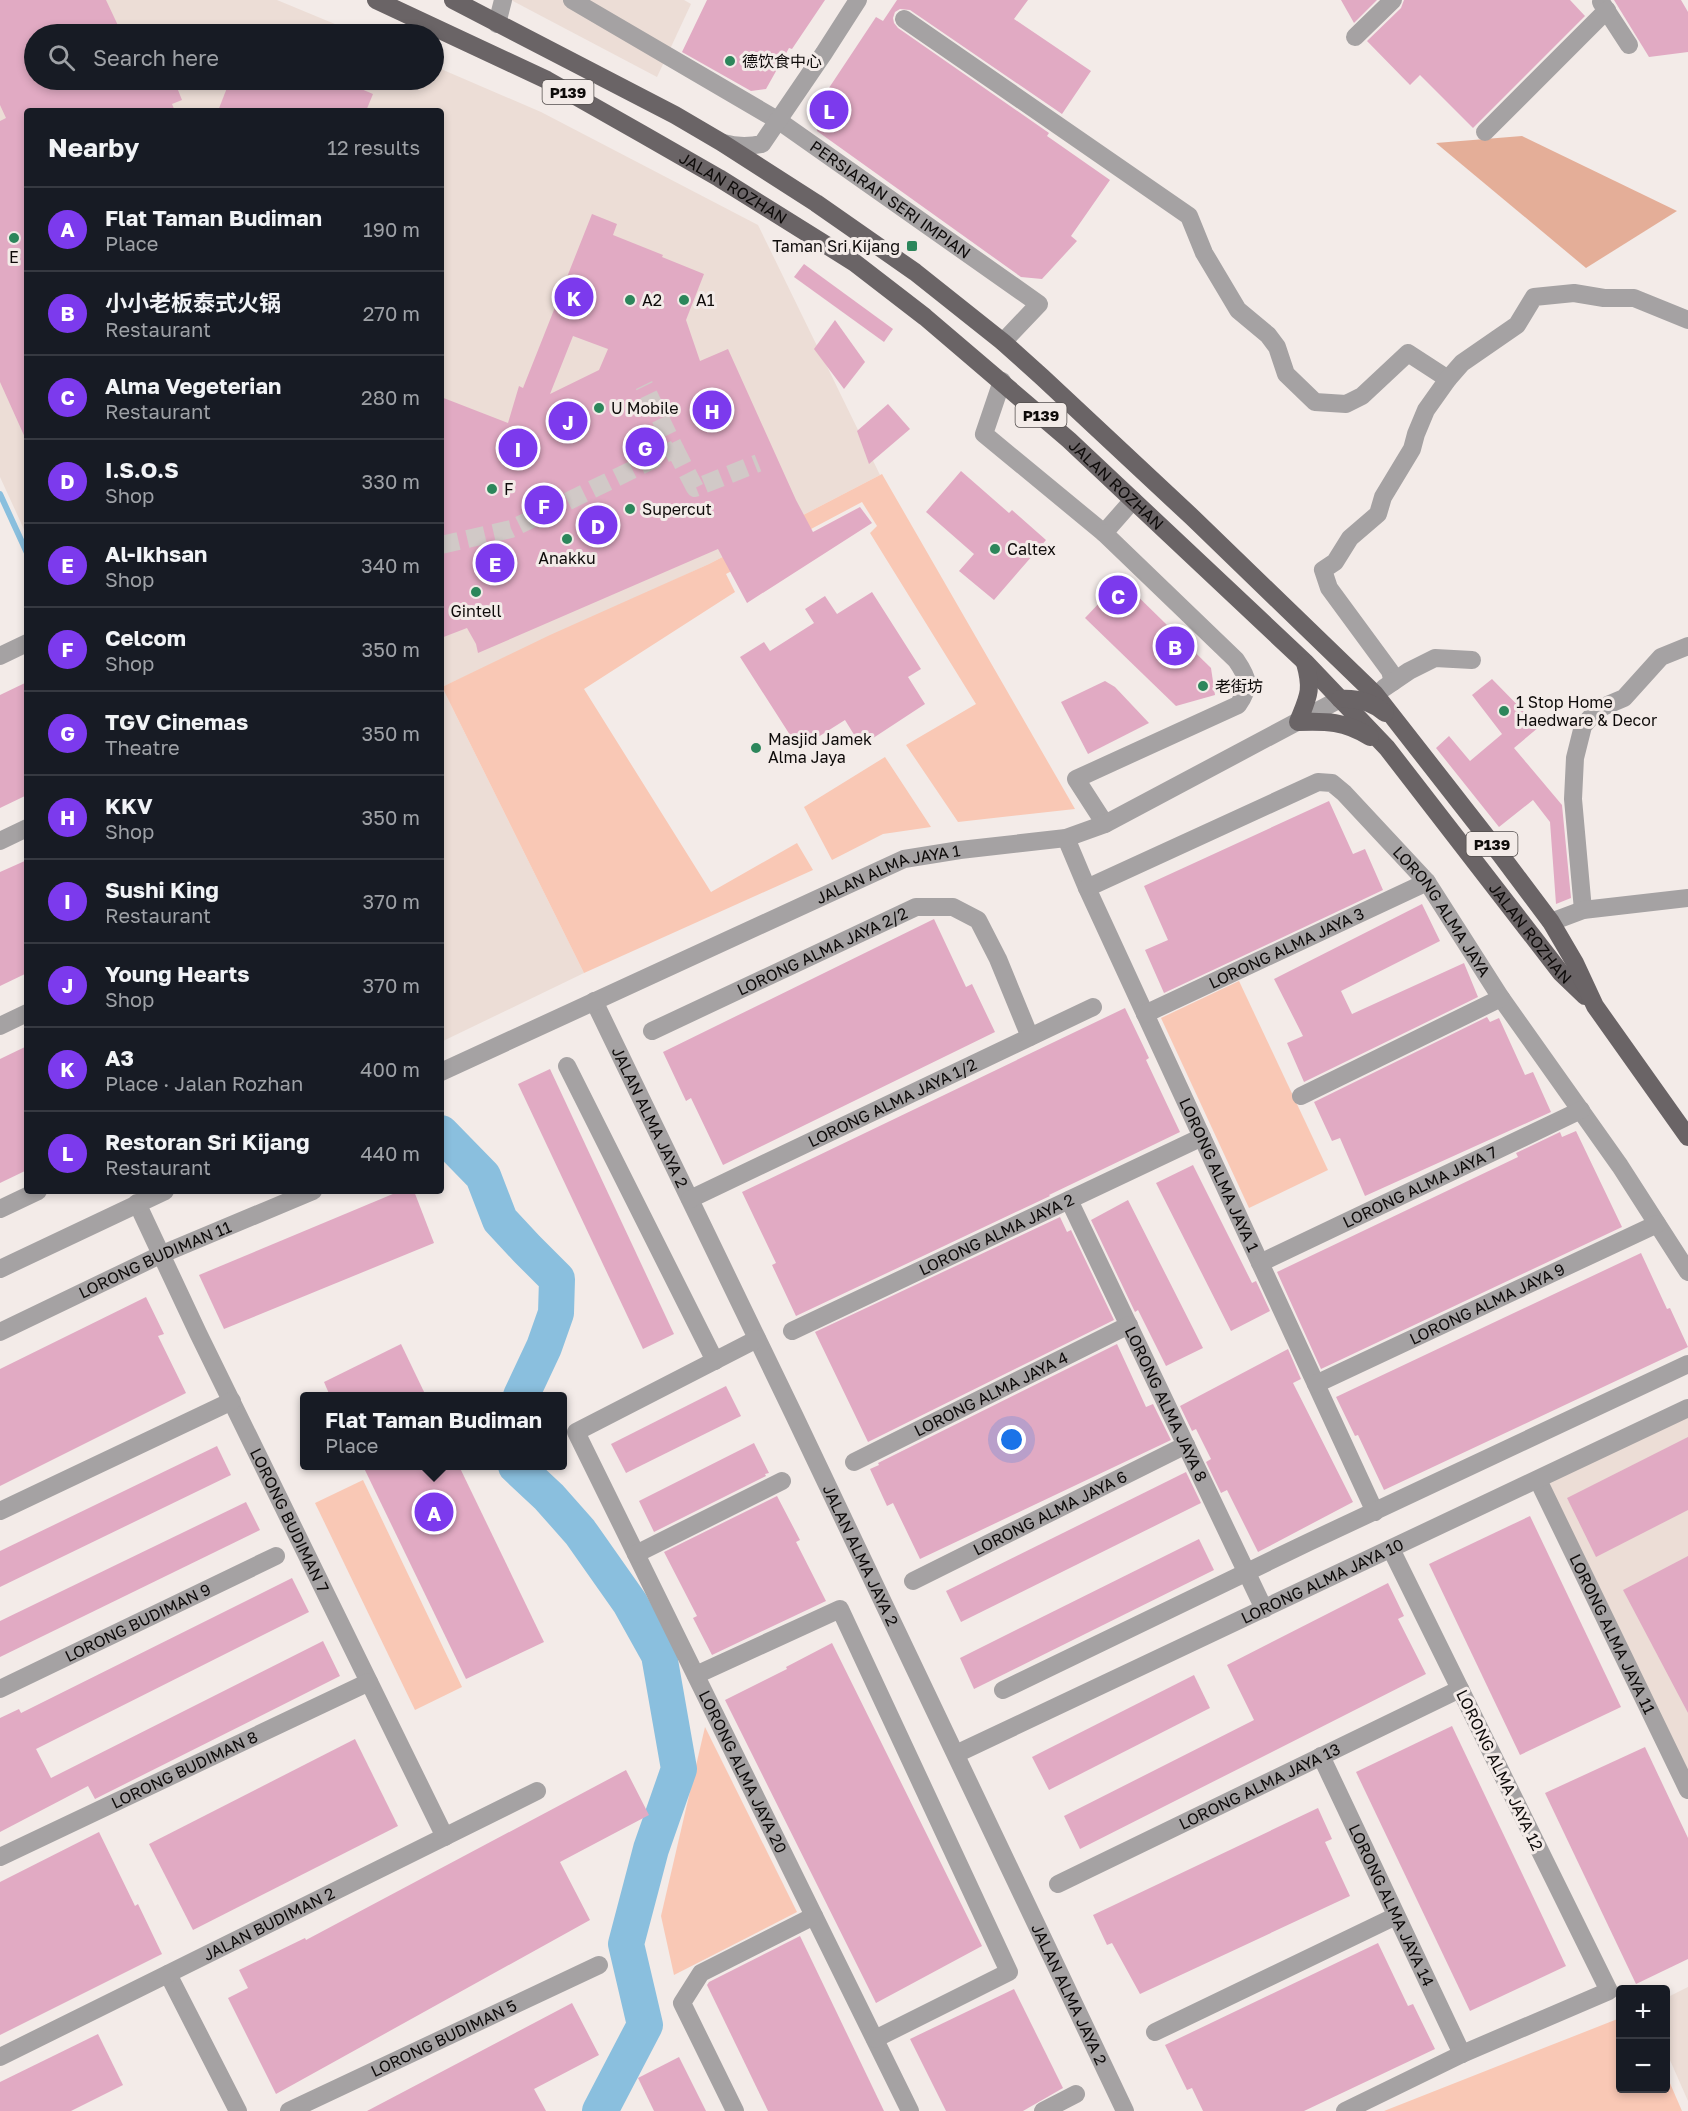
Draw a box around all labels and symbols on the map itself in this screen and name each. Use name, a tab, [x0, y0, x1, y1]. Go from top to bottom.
place label: 德饮食中心	[742, 51, 822, 71]
marker: 德饮食中心	[723, 54, 737, 68]
road number: P139	[542, 80, 594, 104]
pin: L	[810, 88, 848, 132]
street label: PERSIARAN SERI IMPIAN	[806, 136, 975, 263]
street label: JALAN ROZHAN	[676, 147, 791, 228]
marker: E	[7, 231, 21, 245]
place label: Taman Sri Kijang	[772, 236, 900, 256]
marker: Taman Sri Kijang	[905, 239, 919, 253]
place label: E	[9, 247, 19, 267]
pin: K	[554, 274, 594, 320]
place label: A2	[642, 290, 662, 310]
place label: A1	[696, 290, 715, 310]
marker: A2	[623, 293, 637, 307]
marker: A1	[677, 293, 691, 307]
pin: H	[692, 388, 732, 432]
pin: J	[548, 398, 588, 444]
place label: U Mobile	[611, 398, 678, 418]
marker: U Mobile	[592, 401, 606, 415]
road number: P139	[1016, 403, 1066, 427]
pin: G	[626, 424, 664, 470]
pin: I	[498, 426, 538, 470]
street label: JALAN ROZHAN	[1065, 435, 1168, 534]
place label: F	[504, 479, 514, 499]
marker: F	[485, 482, 499, 496]
pin: F	[524, 482, 564, 528]
place label: Supercut	[642, 499, 712, 519]
pin: D	[578, 502, 618, 548]
marker: Supercut	[623, 502, 637, 516]
marker: Anakku	[560, 532, 574, 546]
place label: Caltex	[1007, 539, 1056, 559]
pin: E	[476, 540, 514, 586]
marker: Caltex	[988, 542, 1002, 556]
place label: Anakku	[538, 548, 596, 568]
pin: C	[1098, 572, 1138, 618]
marker: Gintell	[469, 585, 483, 599]
place label: Gintell	[450, 601, 502, 621]
pin: B	[1156, 624, 1194, 668]
place label: 老街坊	[1215, 676, 1263, 696]
marker: 老街坊	[1196, 679, 1210, 693]
place label: 1 Stop Home Haedware & Decor	[1516, 692, 1657, 730]
marker: 1 Stop Home Haedware & Decor	[1497, 704, 1511, 718]
place label: Masjid Jamek Alma Jaya	[768, 729, 872, 767]
marker: Masjid Jamek Alma Jaya	[749, 741, 763, 755]
road number: P139	[1466, 832, 1518, 856]
street label: JALAN ALMA JAYA 1	[813, 840, 962, 908]
street label: LORONG ALMA JAYA	[1389, 842, 1495, 981]
street label: JALAN ROZHAN	[1485, 879, 1576, 988]
street label: LORONG ALMA JAYA 2/2	[734, 902, 911, 1000]
street label: LORONG ALMA JAYA 3	[1205, 903, 1367, 993]
street label: JALAN ALMA JAYA 2	[608, 1043, 693, 1191]
street label: LORONG ALMA JAYA 1/2	[805, 1054, 980, 1151]
street label: LORONG ALMA JAYA 1	[1175, 1094, 1264, 1255]
street label: LORONG ALMA JAYA 7	[1340, 1142, 1500, 1232]
street label: LORONG ALMA JAYA 2	[916, 1189, 1077, 1280]
street label: LORONG BUDIMAN 11	[75, 1216, 234, 1303]
street label: LORONG ALMA JAYA 9	[1406, 1259, 1568, 1349]
street label: LORONG ALMA JAYA 8	[1121, 1323, 1212, 1485]
street label: LORONG ALMA JAYA 4	[911, 1347, 1071, 1441]
your location	[997, 1425, 1026, 1454]
street label: LORONG BUDIMAN 7	[246, 1445, 334, 1596]
street label: LORONG ALMA JAYA 6	[970, 1466, 1130, 1560]
street label: JALAN ALMA JAYA 2	[819, 1481, 903, 1629]
pin: A	[414, 1490, 454, 1534]
street label: LORONG ALMA JAYA 10	[1238, 1534, 1407, 1628]
street label: LORONG ALMA JAYA 11	[1565, 1551, 1660, 1717]
street label: LORONG BUDIMAN 9	[62, 1579, 214, 1666]
street label: LORONG ALMA JAYA 12	[1452, 1686, 1548, 1854]
street label: LORONG ALMA JAYA 20	[695, 1687, 792, 1856]
street label: LORONG BUDIMAN 8	[108, 1726, 261, 1813]
street label: LORONG ALMA JAYA 13	[1176, 1739, 1344, 1834]
street label: LORONG ALMA JAYA 14	[1345, 1821, 1439, 1990]
street label: JALAN BUDIMAN 2	[200, 1883, 338, 1965]
street label: JALAN ALMA JAYA 2	[1027, 1920, 1112, 2068]
street label: LORONG BUDIMAN 5	[367, 1995, 520, 2081]

